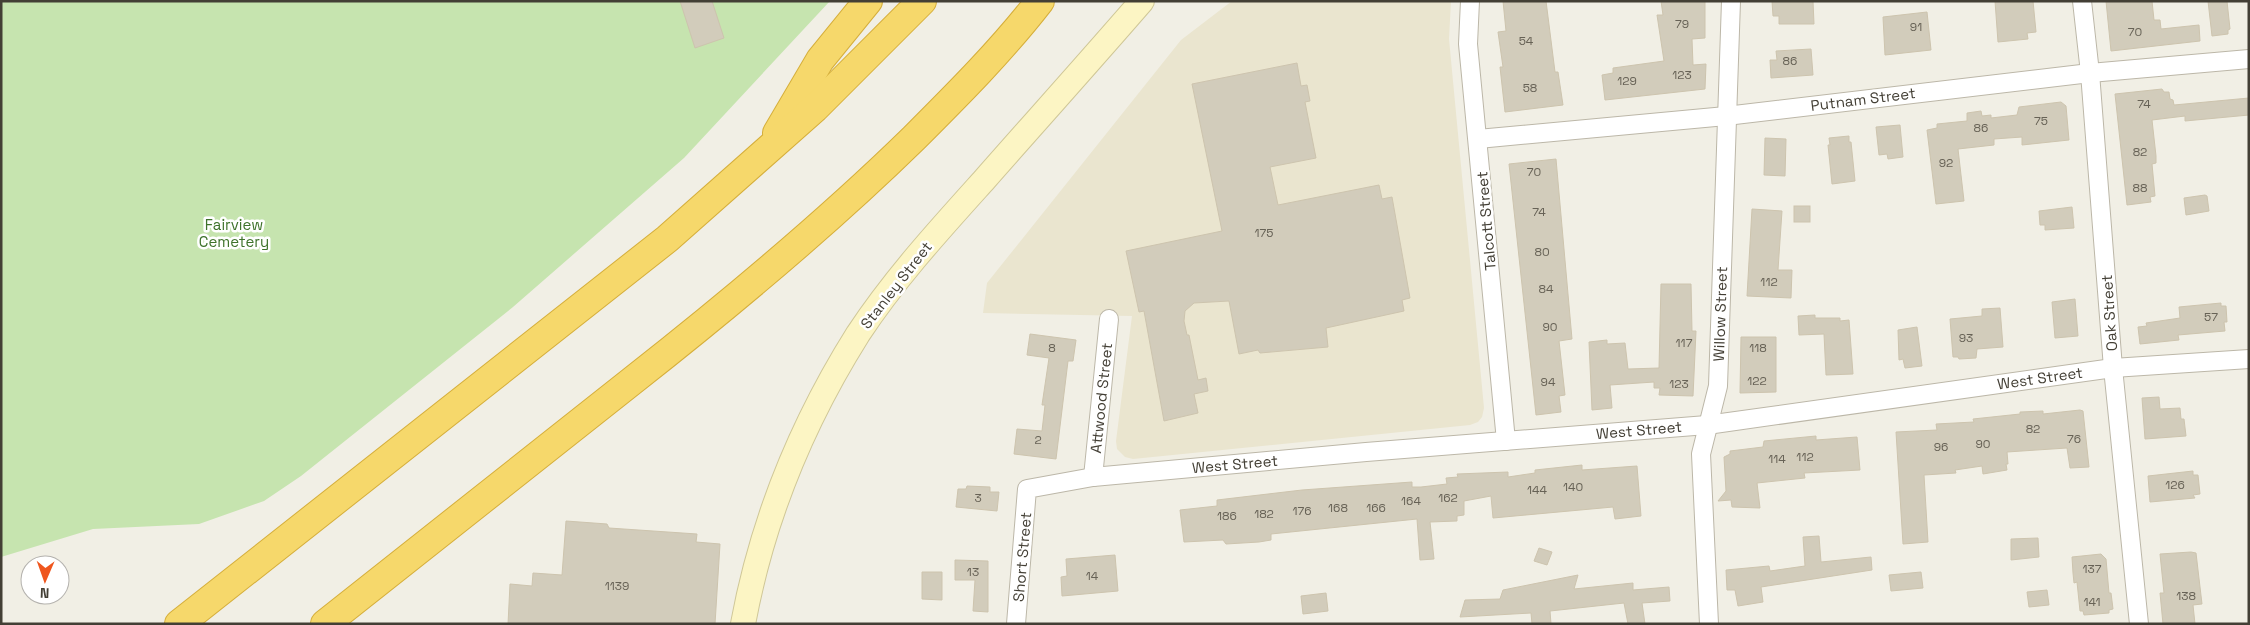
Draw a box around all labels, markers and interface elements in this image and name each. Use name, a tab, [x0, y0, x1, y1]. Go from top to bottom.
house number: 79	[1675, 16, 1689, 32]
house number: 91	[1910, 19, 1922, 35]
house number: 70	[2128, 24, 2142, 40]
house number: 54	[1519, 33, 1534, 49]
house number: 86	[1783, 53, 1797, 69]
house number: 123	[1672, 67, 1692, 83]
house number: 129	[1617, 73, 1637, 89]
house number: 58	[1523, 80, 1537, 96]
street label: Putnam Street	[1809, 83, 1917, 115]
house number: 74	[2137, 96, 2151, 112]
house number: 75	[2034, 113, 2048, 129]
house number: 86	[1974, 120, 1988, 136]
house number: 82	[2133, 144, 2147, 160]
house number: 92	[1939, 155, 1953, 171]
house number: 70	[1527, 164, 1541, 180]
street label: Talcott Street	[1472, 171, 1500, 271]
house number: 88	[2133, 180, 2147, 196]
house number: 74	[1532, 204, 1546, 220]
park label: Fairview Cemetery	[199, 215, 269, 251]
house number: 175	[1255, 225, 1273, 241]
street label: Stanley Street	[856, 238, 936, 332]
house number: 80	[1534, 244, 1550, 260]
street label: Willow Street	[1709, 266, 1731, 362]
house number: 112	[1760, 274, 1778, 290]
street label: Oak Street	[2097, 274, 2121, 352]
house number: 84	[1539, 281, 1554, 297]
house number: 57	[2204, 309, 2218, 325]
house number: 90	[1542, 319, 1558, 335]
house number: 93	[1959, 330, 1973, 346]
house number: 117	[1676, 335, 1693, 351]
house number: 8	[1048, 340, 1056, 356]
house number: 118	[1749, 340, 1767, 356]
street label: Attwood Street	[1086, 342, 1116, 454]
street label: West Street	[1996, 363, 2084, 393]
house number: 122	[1747, 373, 1767, 389]
house number: 94	[1541, 374, 1556, 390]
house number: 123	[1669, 376, 1689, 392]
street label: West Street	[1595, 417, 1683, 443]
house number: 82	[2026, 421, 2040, 437]
house number: 76	[2067, 431, 2081, 447]
house number: 2	[1034, 432, 1042, 448]
house number: 90	[1975, 436, 1991, 452]
house number: 96	[1934, 439, 1948, 455]
house number: 112	[1796, 449, 1814, 465]
street label: West Street	[1191, 451, 1279, 477]
house number: 114	[1768, 451, 1786, 467]
house number: 126	[2165, 477, 2185, 493]
house number: 140	[1563, 479, 1583, 495]
house number: 144	[1527, 482, 1548, 498]
house number: 3	[974, 490, 982, 506]
house number: 162	[1438, 490, 1458, 506]
house number: 164	[1401, 493, 1421, 509]
house number: 168	[1328, 500, 1348, 516]
house number: 166	[1366, 500, 1386, 516]
house number: 176	[1292, 503, 1312, 519]
house number: 182	[1254, 506, 1274, 522]
house number: 186	[1217, 508, 1237, 524]
street label: Short Street	[1009, 511, 1035, 603]
north arrow	[20, 555, 70, 605]
house number: 137	[2082, 561, 2102, 577]
house number: 13	[967, 564, 979, 580]
house number: 14	[1086, 568, 1099, 584]
house number: 1139	[605, 578, 629, 594]
text: N	[40, 584, 50, 602]
house number: 138	[2176, 588, 2196, 604]
house number: 141	[2083, 594, 2101, 610]

